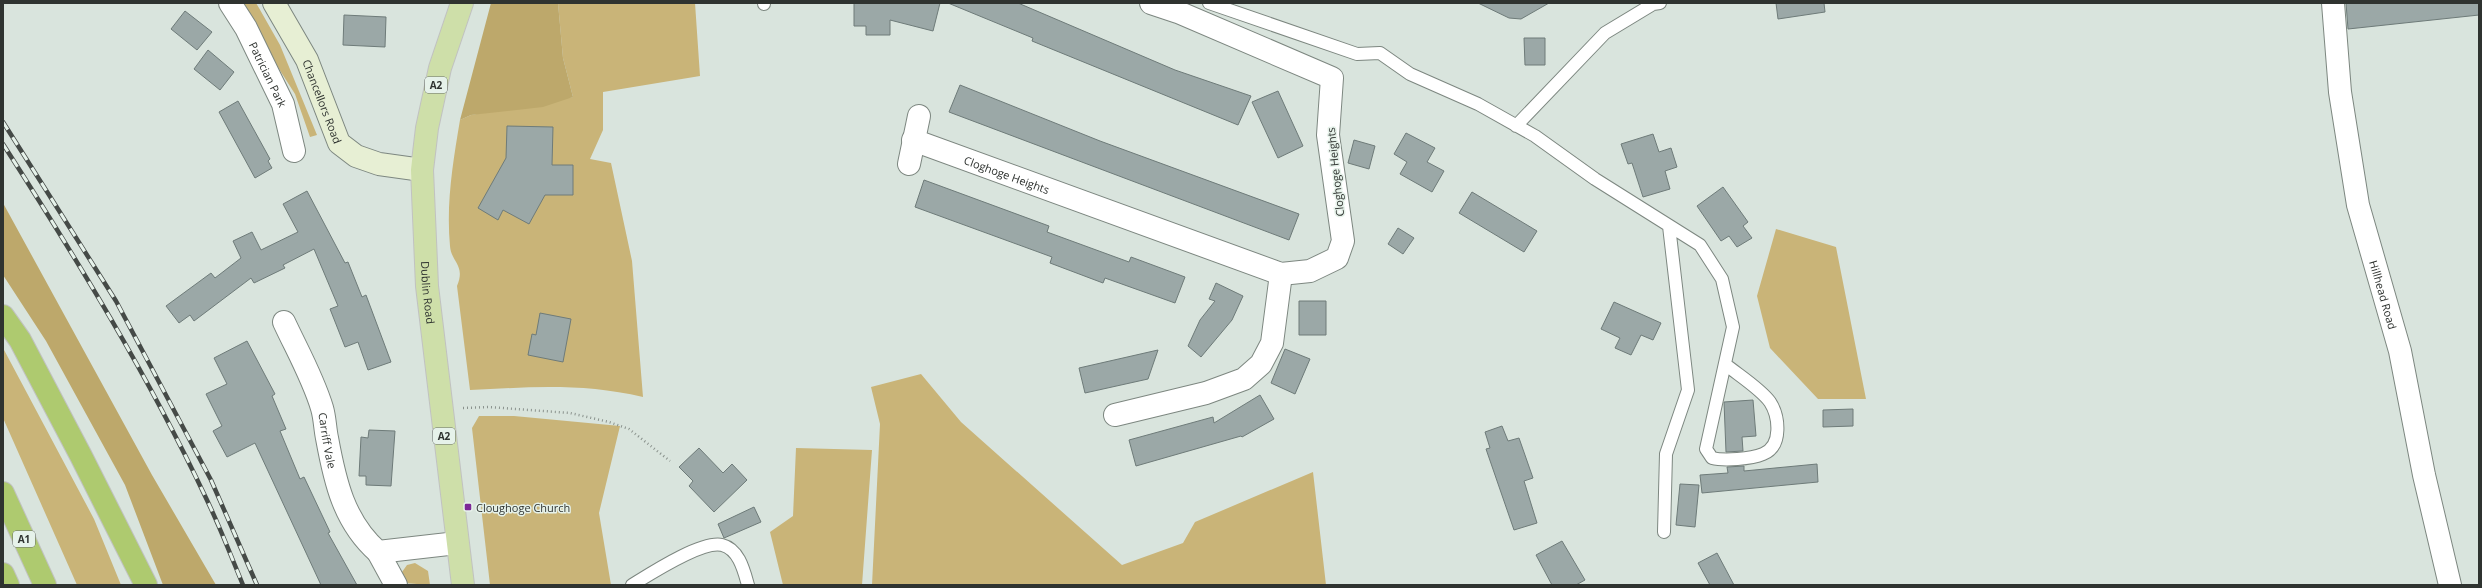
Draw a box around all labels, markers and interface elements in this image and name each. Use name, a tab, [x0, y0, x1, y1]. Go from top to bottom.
street label: Patrician Park	[246, 39, 291, 109]
street label: Chancellors Road	[300, 57, 346, 145]
road number: A2	[425, 77, 447, 93]
street label: Cloghoge Heights	[1323, 127, 1347, 217]
street label: Cloghoge Heights	[962, 152, 1052, 197]
street label: Hillhead Road	[2367, 258, 2401, 331]
street label: Dublin Road	[418, 261, 439, 325]
street label: Carriff Vale	[316, 411, 340, 470]
road number: A2	[433, 428, 455, 444]
place label: Cloughoge Church	[476, 500, 570, 515]
marker: Cloughoge Church	[463, 502, 473, 512]
road number: A1	[13, 531, 35, 547]

